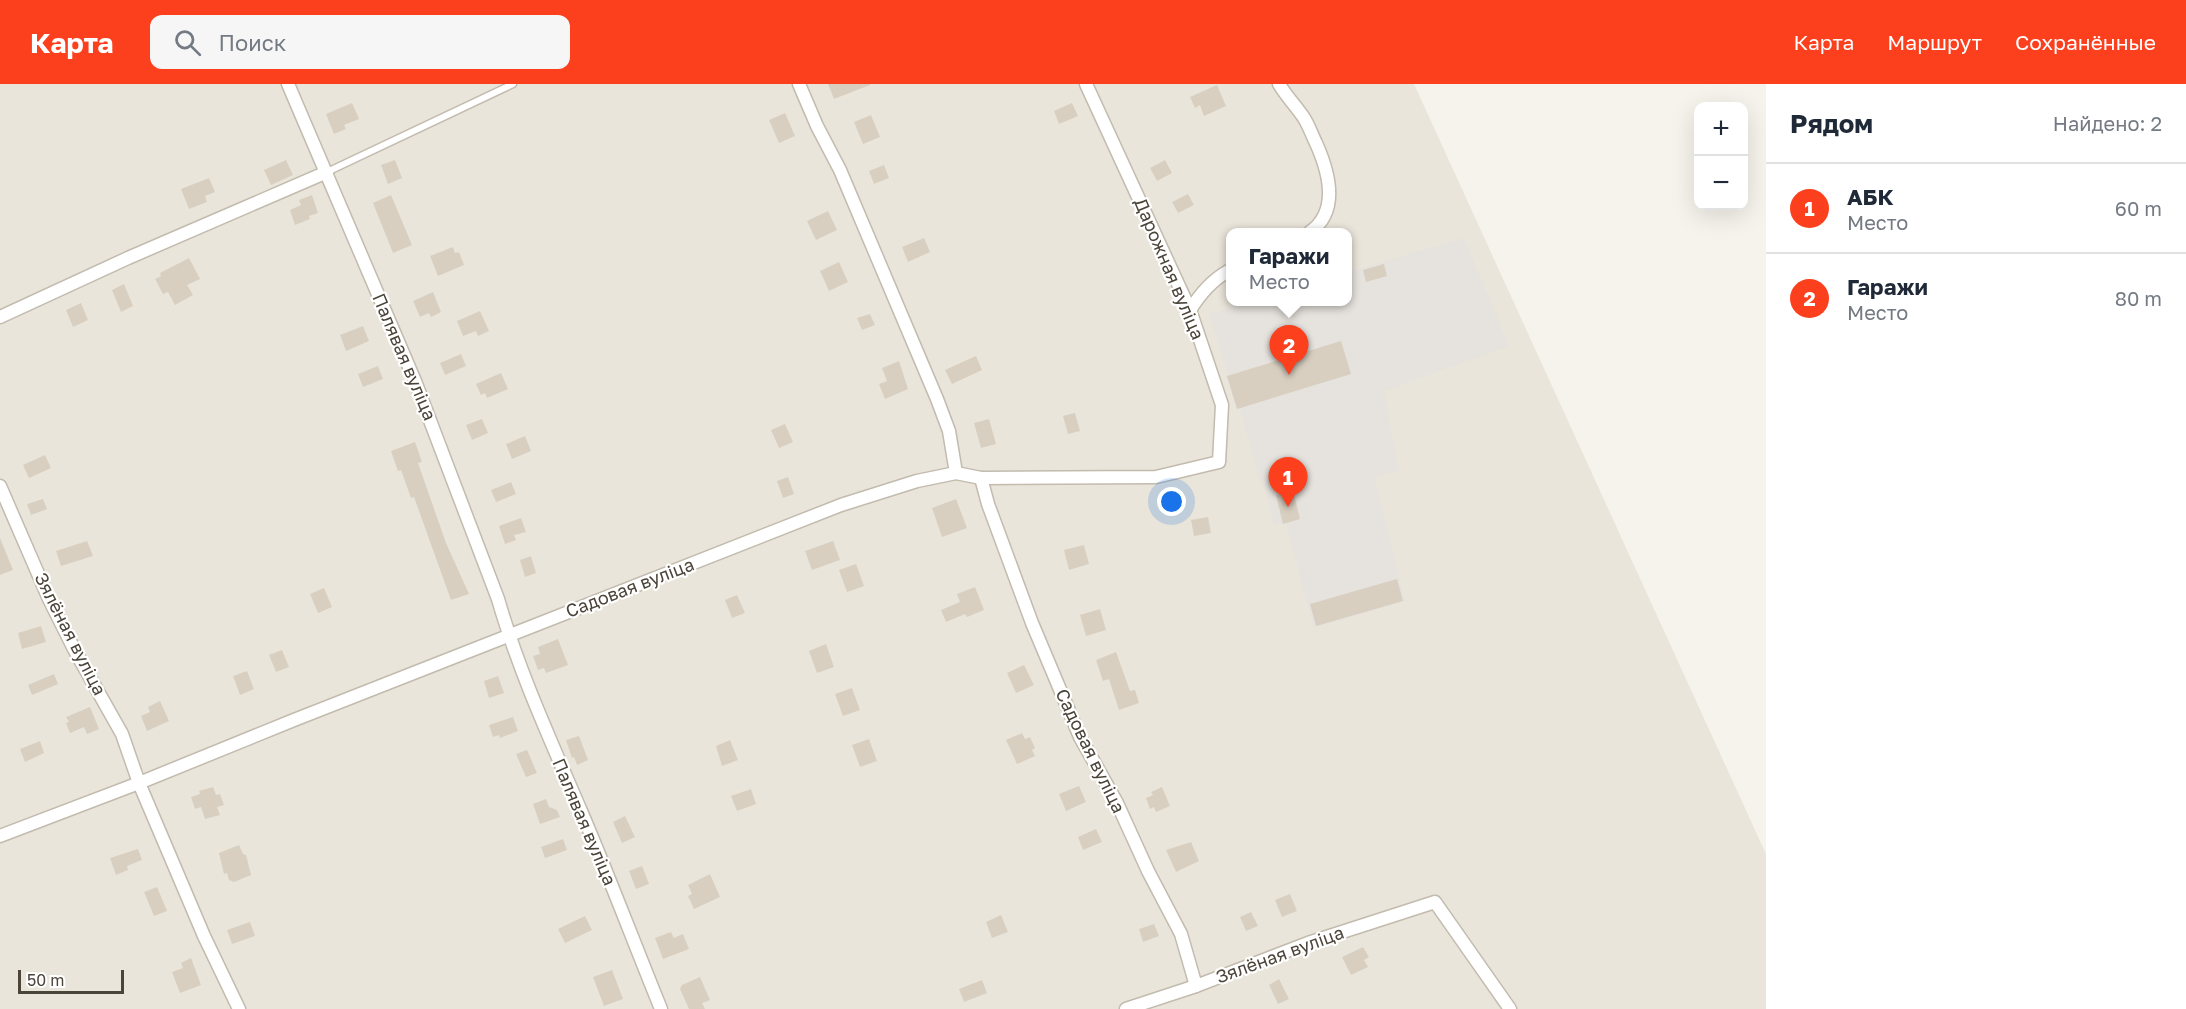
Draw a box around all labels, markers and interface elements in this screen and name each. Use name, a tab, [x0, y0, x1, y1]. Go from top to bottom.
search box	[150, 15, 570, 69]
text: Карта	[30, 26, 114, 59]
icon: search	[171, 26, 204, 59]
text: Поиск	[219, 29, 286, 56]
text: Карта	[1793, 29, 1854, 55]
text: Маршрут	[1887, 29, 1982, 55]
text: Сохранённые	[2015, 29, 2156, 55]
map controls	[1694, 102, 1748, 210]
button: +	[1694, 102, 1748, 156]
text: Рядом	[1790, 108, 1873, 139]
text: Найдено: 2	[2053, 111, 2162, 135]
button: −	[1694, 156, 1748, 210]
text: АБК	[1847, 183, 1894, 210]
street label: Дарожная вуліца	[1130, 195, 1210, 343]
text: 1	[1804, 196, 1815, 220]
text: 60 m	[2115, 196, 2162, 220]
text: Место	[1847, 210, 1908, 234]
popup	[1226, 228, 1352, 306]
text: Гаражи	[1249, 242, 1329, 269]
text: Место	[1249, 269, 1310, 293]
text: Гаражи	[1847, 273, 1928, 300]
text: 2	[1803, 286, 1816, 310]
text: 80 m	[2115, 286, 2162, 310]
street label: Палявая вуліца	[368, 290, 442, 423]
text: Место	[1847, 300, 1908, 324]
pin: 2	[1270, 326, 1308, 375]
pin: 1	[1268, 458, 1308, 507]
your location	[1157, 487, 1186, 516]
street label: Садовая вуліца	[562, 553, 697, 622]
street label: Зялёная вуліца	[30, 568, 111, 699]
street label: Садовая вуліца	[1051, 685, 1131, 816]
street label: Палявая вуліца	[548, 755, 622, 888]
street label: Зялёная вуліца	[1213, 921, 1347, 987]
scale bar	[18, 967, 124, 994]
text: 50 m	[27, 970, 64, 990]

